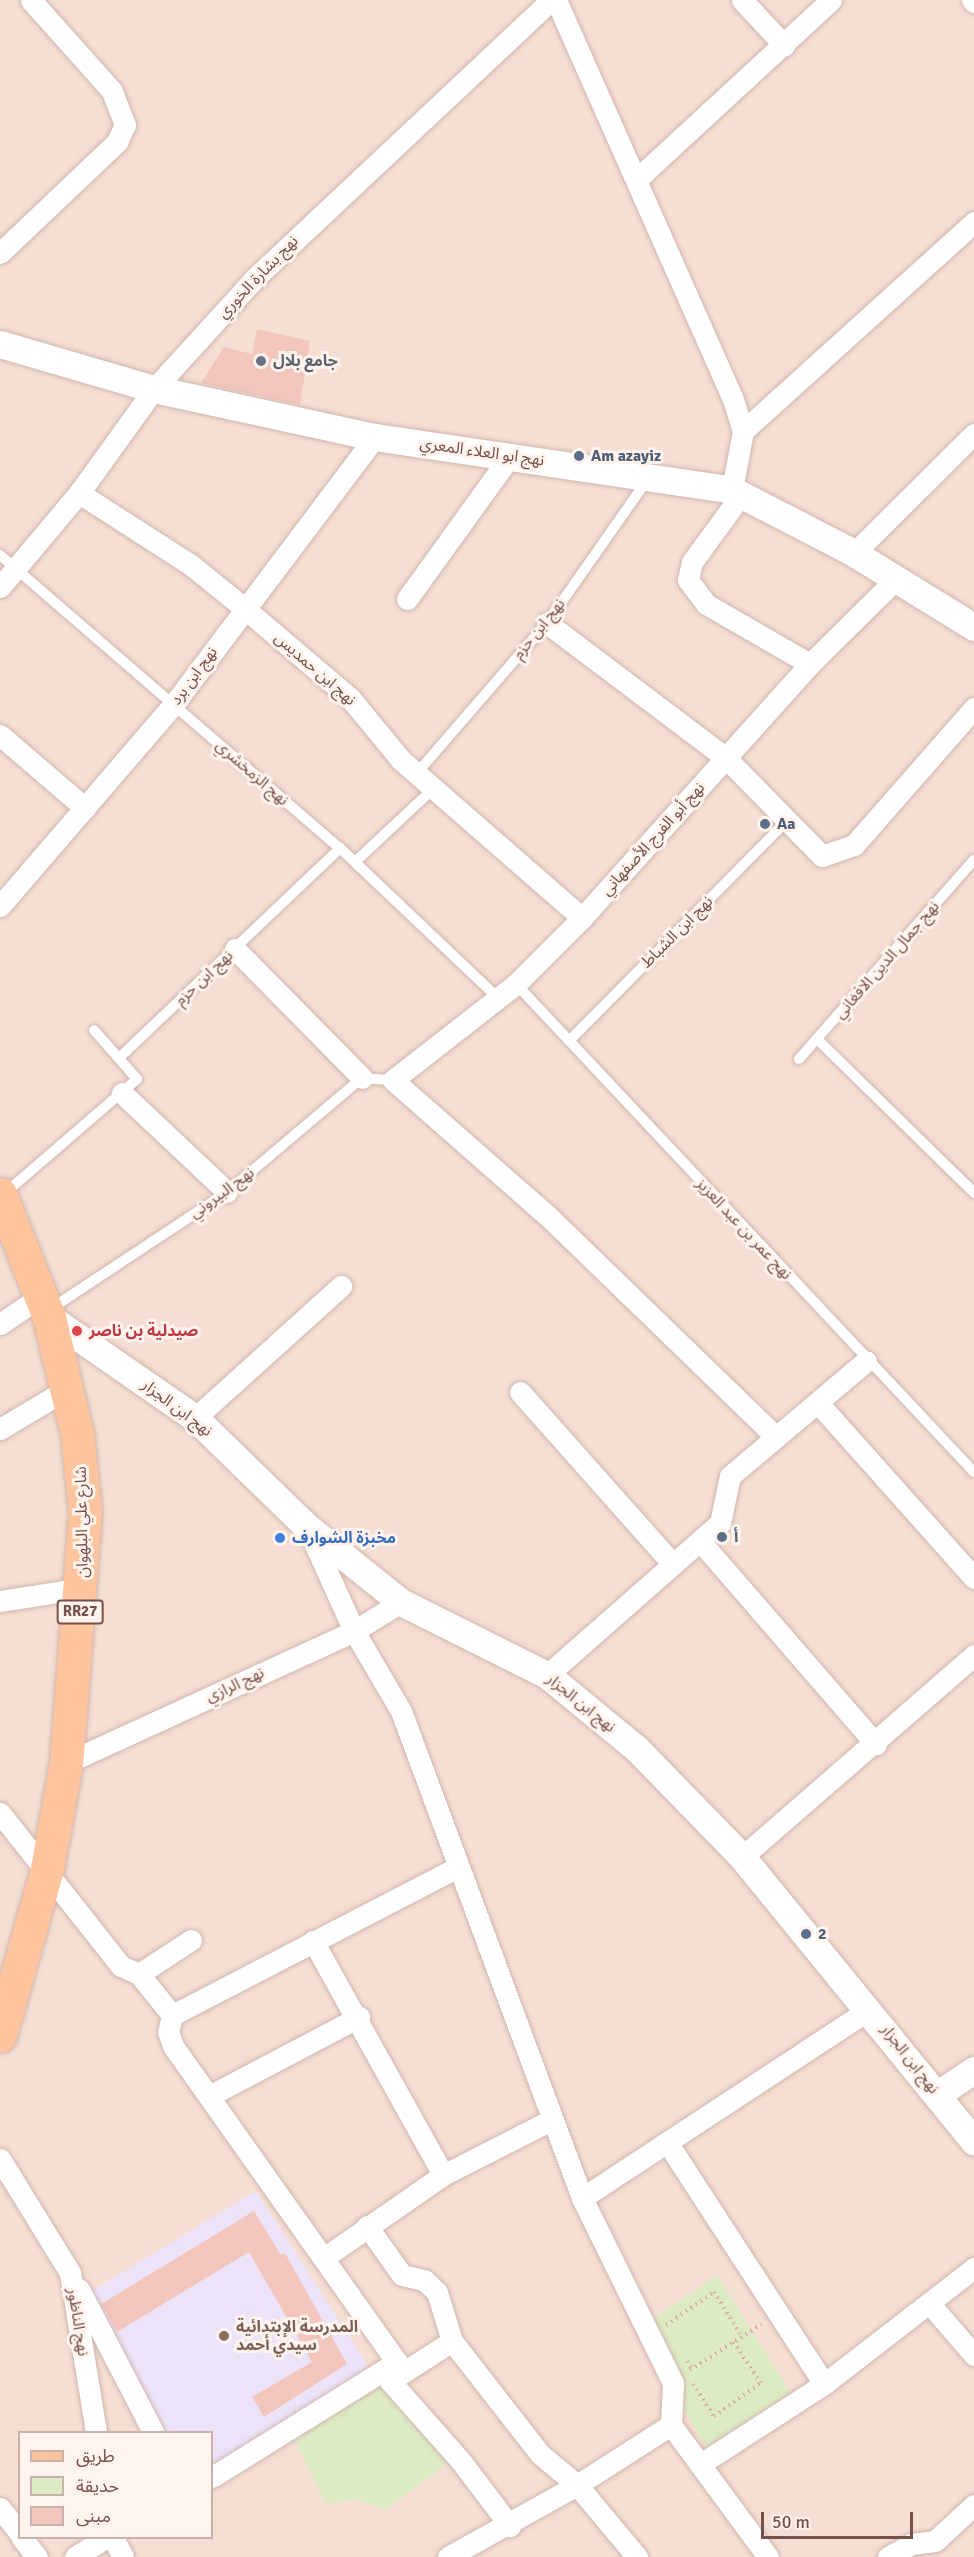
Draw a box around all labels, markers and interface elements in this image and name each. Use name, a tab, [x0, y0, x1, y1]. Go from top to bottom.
street label: نهج بشارة الخوري	[214, 232, 302, 322]
place label: جامع بلال	[273, 351, 338, 371]
marker: جامع بلال	[254, 354, 268, 368]
street label: نهج ابو العلاء المعري	[419, 434, 545, 470]
place label: Am azayiz	[591, 446, 661, 466]
marker: Am azayiz	[572, 449, 586, 463]
street label: نهج ابن حزم	[509, 595, 569, 663]
street label: نهج ابن حمديس	[270, 628, 360, 710]
street label: نهج ابن برد	[166, 643, 222, 709]
street label: نهج الزمخشري	[211, 736, 293, 810]
street label: نهج أبو الفرج الأصفهاني	[597, 778, 709, 900]
place label: Aa	[777, 814, 795, 834]
marker: Aa	[758, 817, 772, 831]
street label: نهج ابن الشباط	[637, 892, 717, 972]
street label: نهج جمال الدين الافغاني	[831, 897, 943, 1023]
street label: نهج ابن حزم	[171, 946, 237, 1010]
street label: نهج البيروني	[186, 1163, 258, 1223]
street label: نهج عمر بن عبد العزيز	[692, 1174, 796, 1284]
place label: صيدلية بن ناصر	[89, 1321, 198, 1341]
marker: صيدلية بن ناصر	[70, 1324, 84, 1338]
street label: نهج ابن الجزار	[138, 1375, 216, 1441]
street label: شارع علي البلهوان	[71, 1466, 93, 1578]
place label: أ	[734, 1527, 738, 1547]
place label: مخبزة الشوارف	[292, 1528, 396, 1548]
marker: أ	[715, 1530, 729, 1544]
marker: مخبزة الشوارف	[273, 1531, 287, 1545]
road number: RR27	[56, 1600, 104, 1624]
street label: نهج الرازي	[203, 1663, 267, 1707]
street label: نهج ابن الجزار	[543, 1669, 619, 1737]
place label: 2	[818, 1924, 827, 1944]
marker: 2	[799, 1927, 813, 1941]
street label: نهج ابن الجزار	[877, 2020, 943, 2098]
street label: نهج الناظور	[63, 2287, 93, 2357]
place label: المدرسة الإبتدائية سيدي أحمد	[236, 2317, 358, 2355]
marker: المدرسة الإبتدائية سيدي أحمد	[217, 2329, 231, 2343]
legend	[18, 2431, 213, 2539]
text: طريق	[76, 2445, 115, 2467]
text: حديقة	[76, 2475, 119, 2497]
scale bar	[764, 2500, 916, 2538]
text: مبنى	[76, 2505, 111, 2527]
text: 50 m	[772, 2511, 810, 2533]

